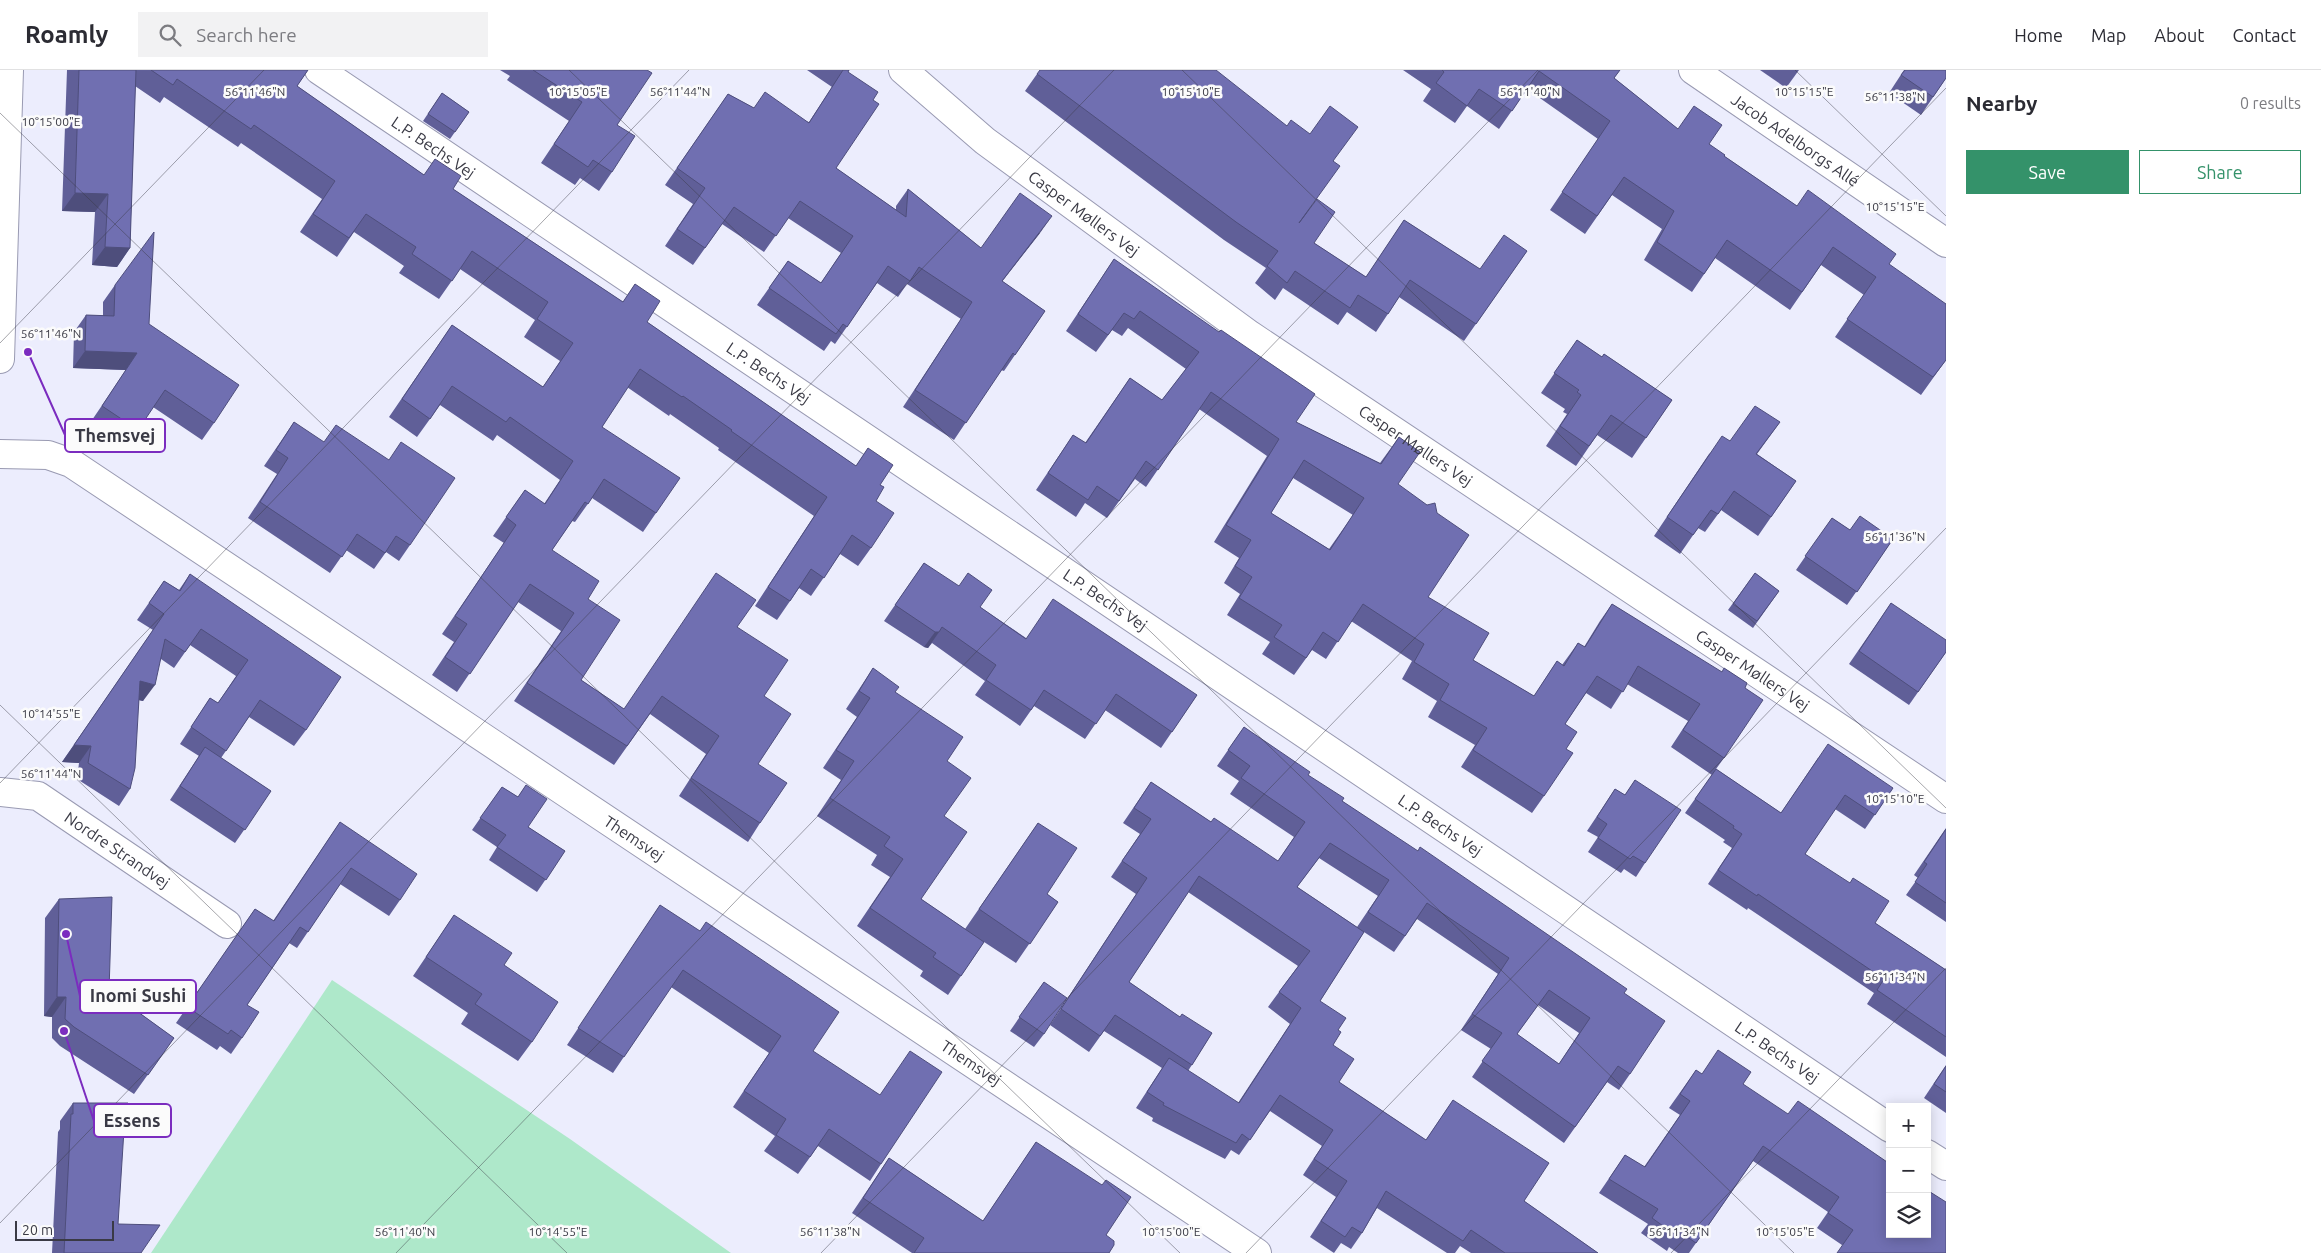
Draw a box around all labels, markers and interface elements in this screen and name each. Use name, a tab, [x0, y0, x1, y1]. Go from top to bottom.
search box	[138, 12, 488, 57]
text: Roamly	[25, 21, 108, 48]
icon: search	[156, 21, 184, 49]
text: Search here	[196, 24, 297, 46]
text: Home	[2014, 25, 2063, 45]
text: Map	[2091, 25, 2126, 45]
text: About	[2154, 25, 2204, 45]
text: Contact	[2232, 25, 2296, 45]
text: 56°11'46"N	[225, 85, 285, 98]
text: 10°15'05"E	[549, 85, 608, 98]
text: 56°11'44"N	[650, 85, 710, 98]
text: 10°15'10"E	[1162, 85, 1221, 98]
text: 56°11'40"N	[1500, 85, 1560, 98]
text: 10°15'15"E	[1775, 85, 1834, 98]
street label: Jacob Adelborgs Allé	[1728, 90, 1863, 190]
text: 56°11'38"N	[1865, 90, 1925, 103]
text: Nearby	[1966, 91, 2037, 115]
text: 0 results	[2240, 94, 2301, 112]
street label: L.P. Bechs Vej	[388, 113, 479, 182]
text: 10°15'00"E	[22, 115, 81, 128]
button: Save	[1966, 150, 2129, 194]
button: Share	[2139, 150, 2301, 194]
street label: Casper Møllers Vej	[1025, 167, 1143, 260]
text: 10°15'15"E	[1866, 200, 1925, 213]
text: 56°11'46"N	[21, 327, 81, 340]
street label: L.P. Bechs Vej	[723, 338, 814, 407]
street label: Casper Møllers Vej	[1356, 401, 1476, 490]
callout: Themsvej	[65, 419, 165, 452]
text: Themsvej	[75, 425, 155, 445]
text: 56°11'36"N	[1865, 530, 1925, 543]
street label: L.P. Bechs Vej	[1060, 565, 1151, 634]
street label: Casper Møllers Vej	[1693, 626, 1813, 714]
text: 10°14'55"E	[22, 707, 81, 720]
text: 56°11'44"N	[21, 767, 81, 780]
street label: L.P. Bechs Vej	[1395, 791, 1486, 860]
text: 10°15'10"E	[1866, 792, 1925, 805]
street label: Nordre Strandvej	[61, 808, 173, 892]
street label: Themsvej	[601, 812, 668, 864]
text: 56°11'34"N	[1865, 970, 1925, 983]
callout: Inomi Sushi	[80, 980, 196, 1013]
text: Inomi Sushi	[90, 985, 186, 1005]
street label: L.P. Bechs Vej	[1732, 1017, 1822, 1087]
street label: Themsvej	[938, 1036, 1005, 1089]
map controls	[1886, 1103, 1931, 1238]
button: +	[1886, 1103, 1931, 1148]
callout: Essens	[94, 1104, 171, 1137]
text: Essens	[103, 1110, 161, 1130]
button: −	[1886, 1148, 1931, 1193]
button: layers	[1886, 1193, 1931, 1238]
scale bar	[15, 1218, 114, 1241]
text: 20 m	[22, 1222, 53, 1238]
text: 56°11'40"N	[375, 1225, 435, 1238]
text: 10°14'55"E	[529, 1225, 588, 1238]
text: 56°11'38"N	[800, 1225, 860, 1238]
text: 10°15'00"E	[1142, 1225, 1201, 1238]
text: 56°11'34"N	[1649, 1225, 1709, 1238]
text: 10°15'05"E	[1756, 1225, 1815, 1238]

